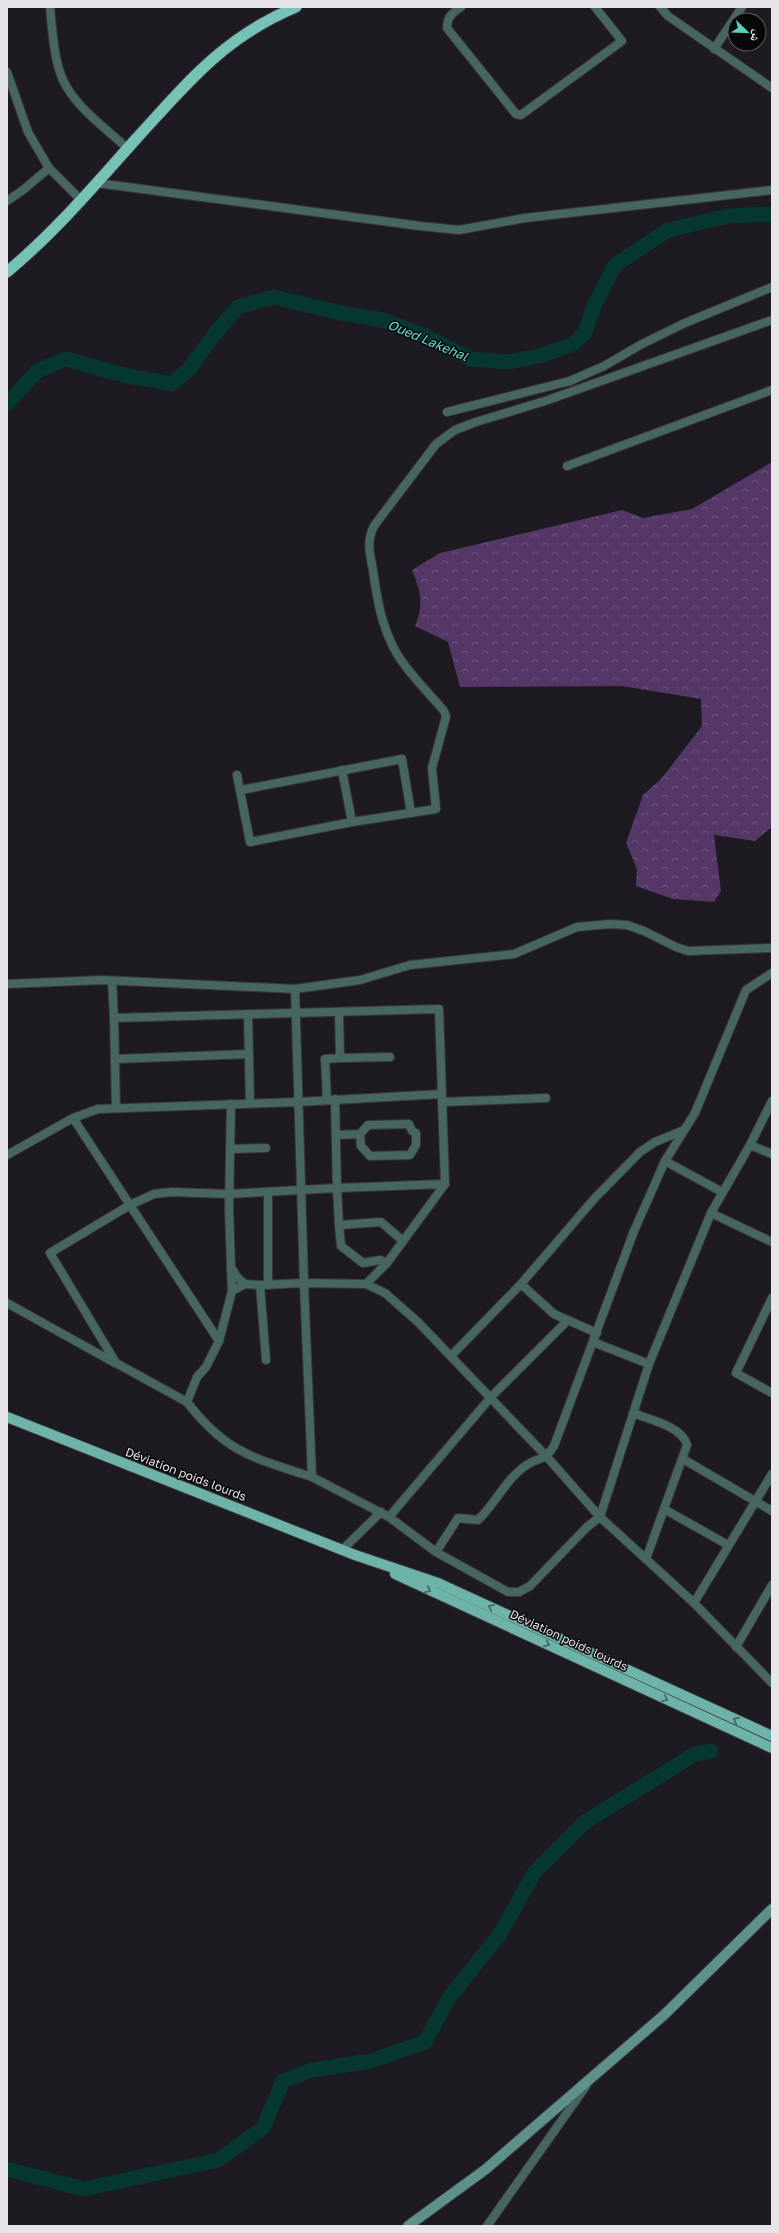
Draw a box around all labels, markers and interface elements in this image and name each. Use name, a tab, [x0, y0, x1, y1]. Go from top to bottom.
north arrow	[727, 12, 767, 52]
text: ش	[746, 27, 765, 44]
water label: Oued Lakehal	[386, 316, 471, 364]
street label: Déviation poids lourds	[123, 1444, 249, 1504]
one-way arrow	[424, 1585, 432, 1593]
one-way arrow	[488, 1604, 496, 1612]
street label: Déviation poids lourds	[508, 1606, 630, 1674]
one-way arrow	[542, 1639, 550, 1647]
one-way arrow	[660, 1694, 668, 1702]
one-way arrow	[733, 1717, 740, 1725]

